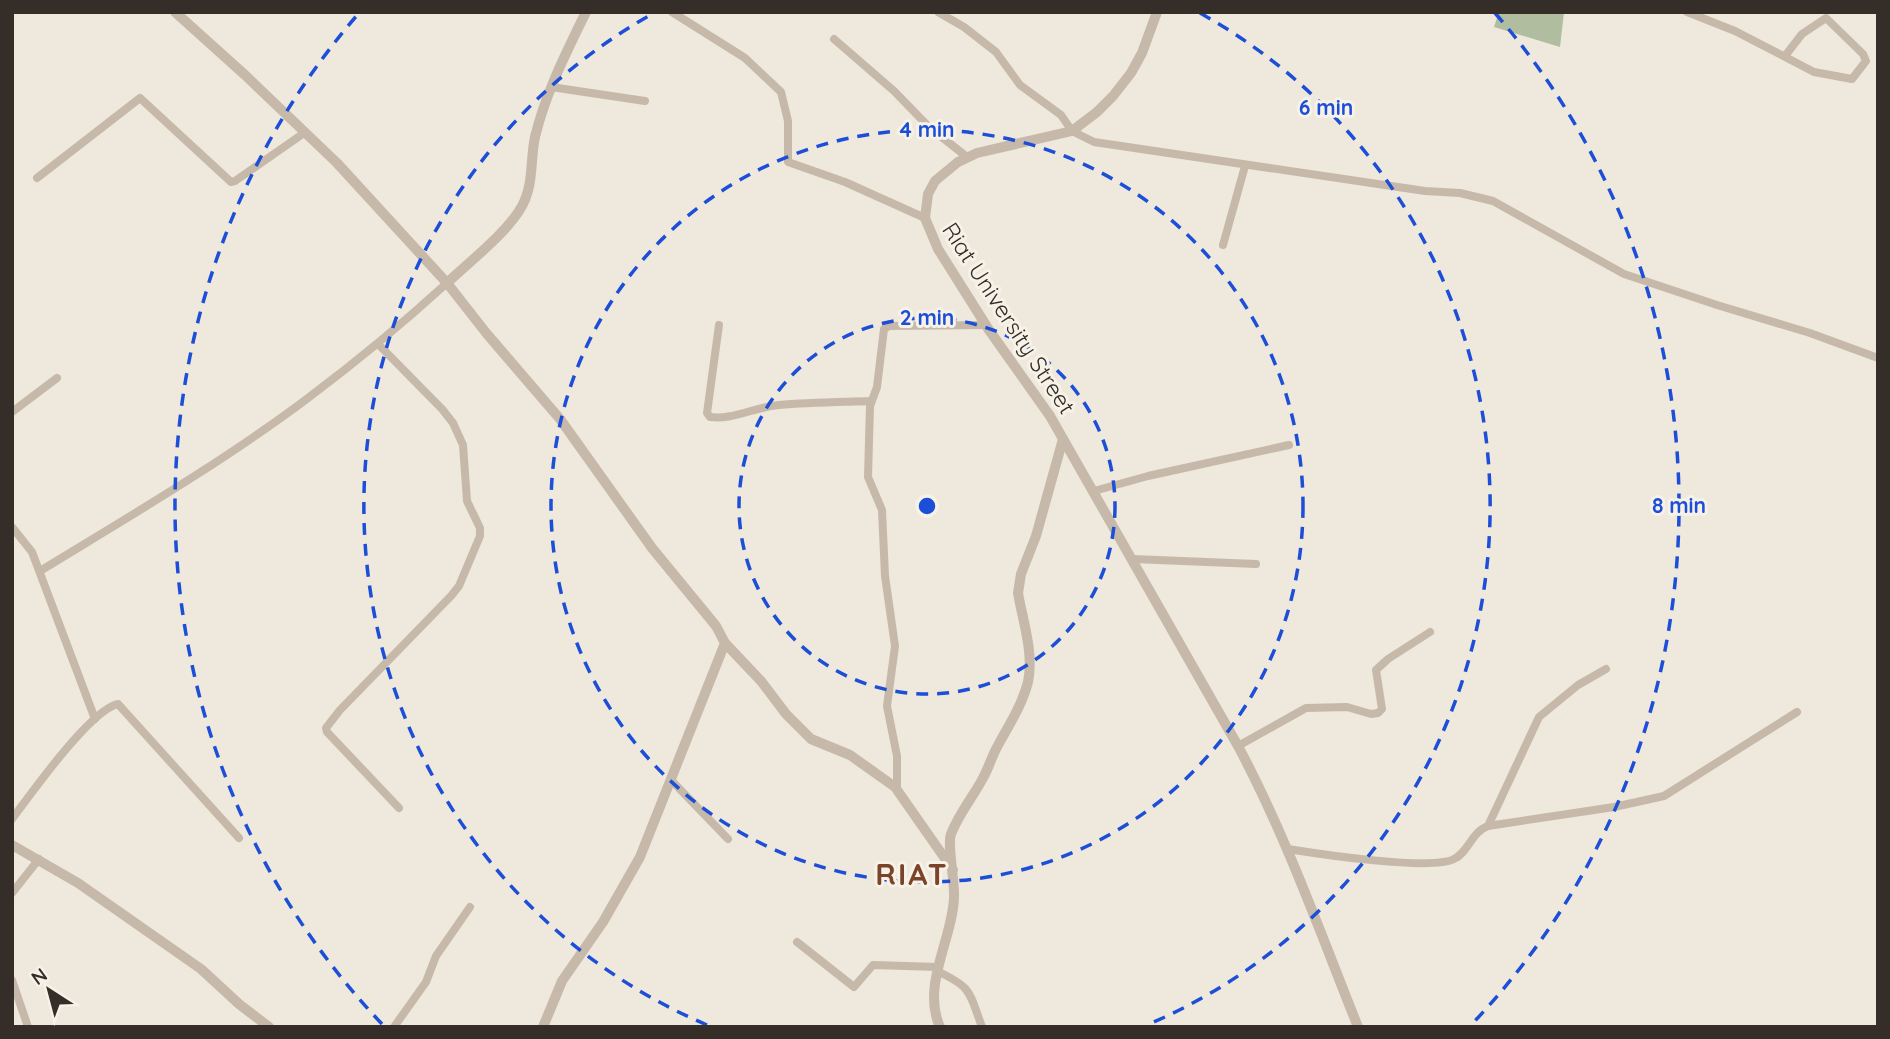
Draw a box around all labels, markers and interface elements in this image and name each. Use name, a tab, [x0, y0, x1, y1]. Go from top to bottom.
text: 6 min	[1299, 94, 1353, 120]
text: 4 min	[899, 116, 955, 142]
street label: Riat University Street	[936, 217, 1082, 419]
text: 2 min	[900, 304, 954, 330]
text: 8 min	[1652, 492, 1706, 518]
centre of rings	[915, 494, 939, 518]
district label: RIAT	[875, 855, 949, 893]
north arrow	[14, 955, 84, 1025]
text: N	[26, 962, 52, 990]

